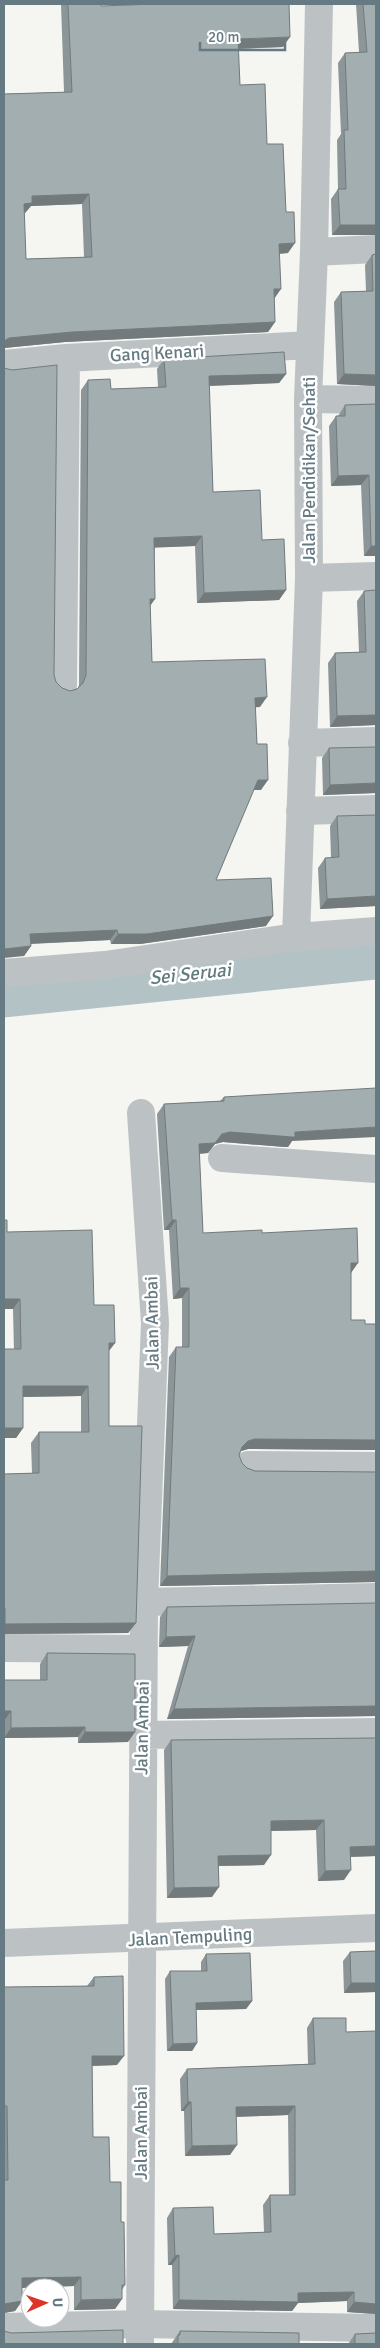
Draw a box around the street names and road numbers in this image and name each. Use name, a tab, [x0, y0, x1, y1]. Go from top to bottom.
street label: Gang Kenari	[109, 340, 205, 366]
street label: Jalan Pendidikan/Sehati	[298, 377, 320, 563]
street label: Jalan Ambai	[140, 1276, 164, 1370]
street label: Jalan Ambai	[130, 1681, 154, 1775]
street label: Jalan Tempuling	[127, 1923, 253, 1951]
street label: Jalan Ambai	[130, 2086, 152, 2180]

